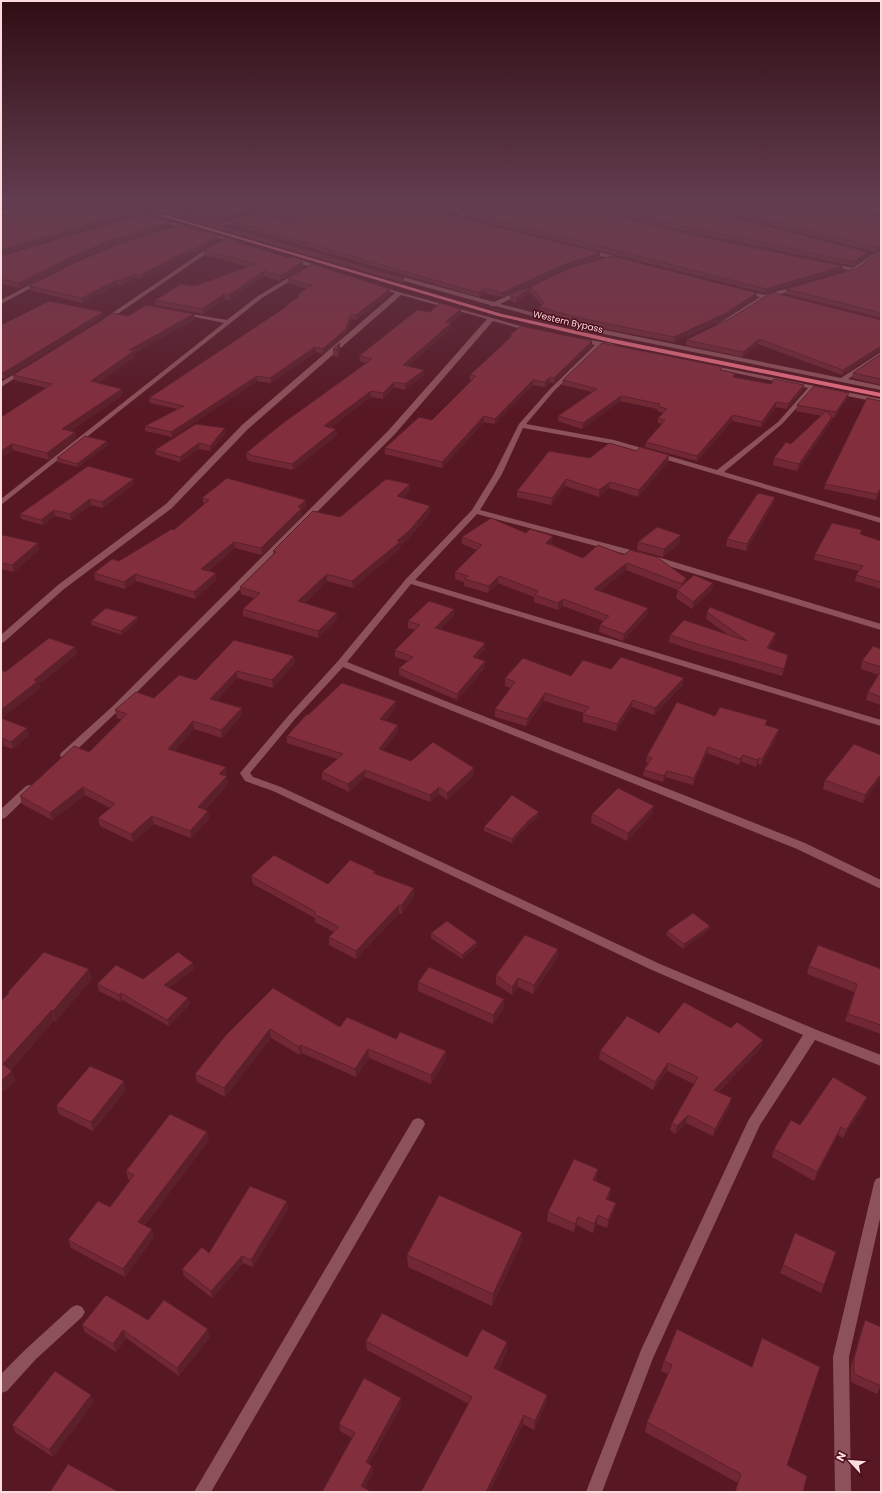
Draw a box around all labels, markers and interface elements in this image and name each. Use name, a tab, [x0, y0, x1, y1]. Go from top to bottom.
street label: Western Bypass	[532, 308, 605, 336]
north arrow	[830, 1441, 870, 1481]
text: N	[832, 1449, 850, 1464]

